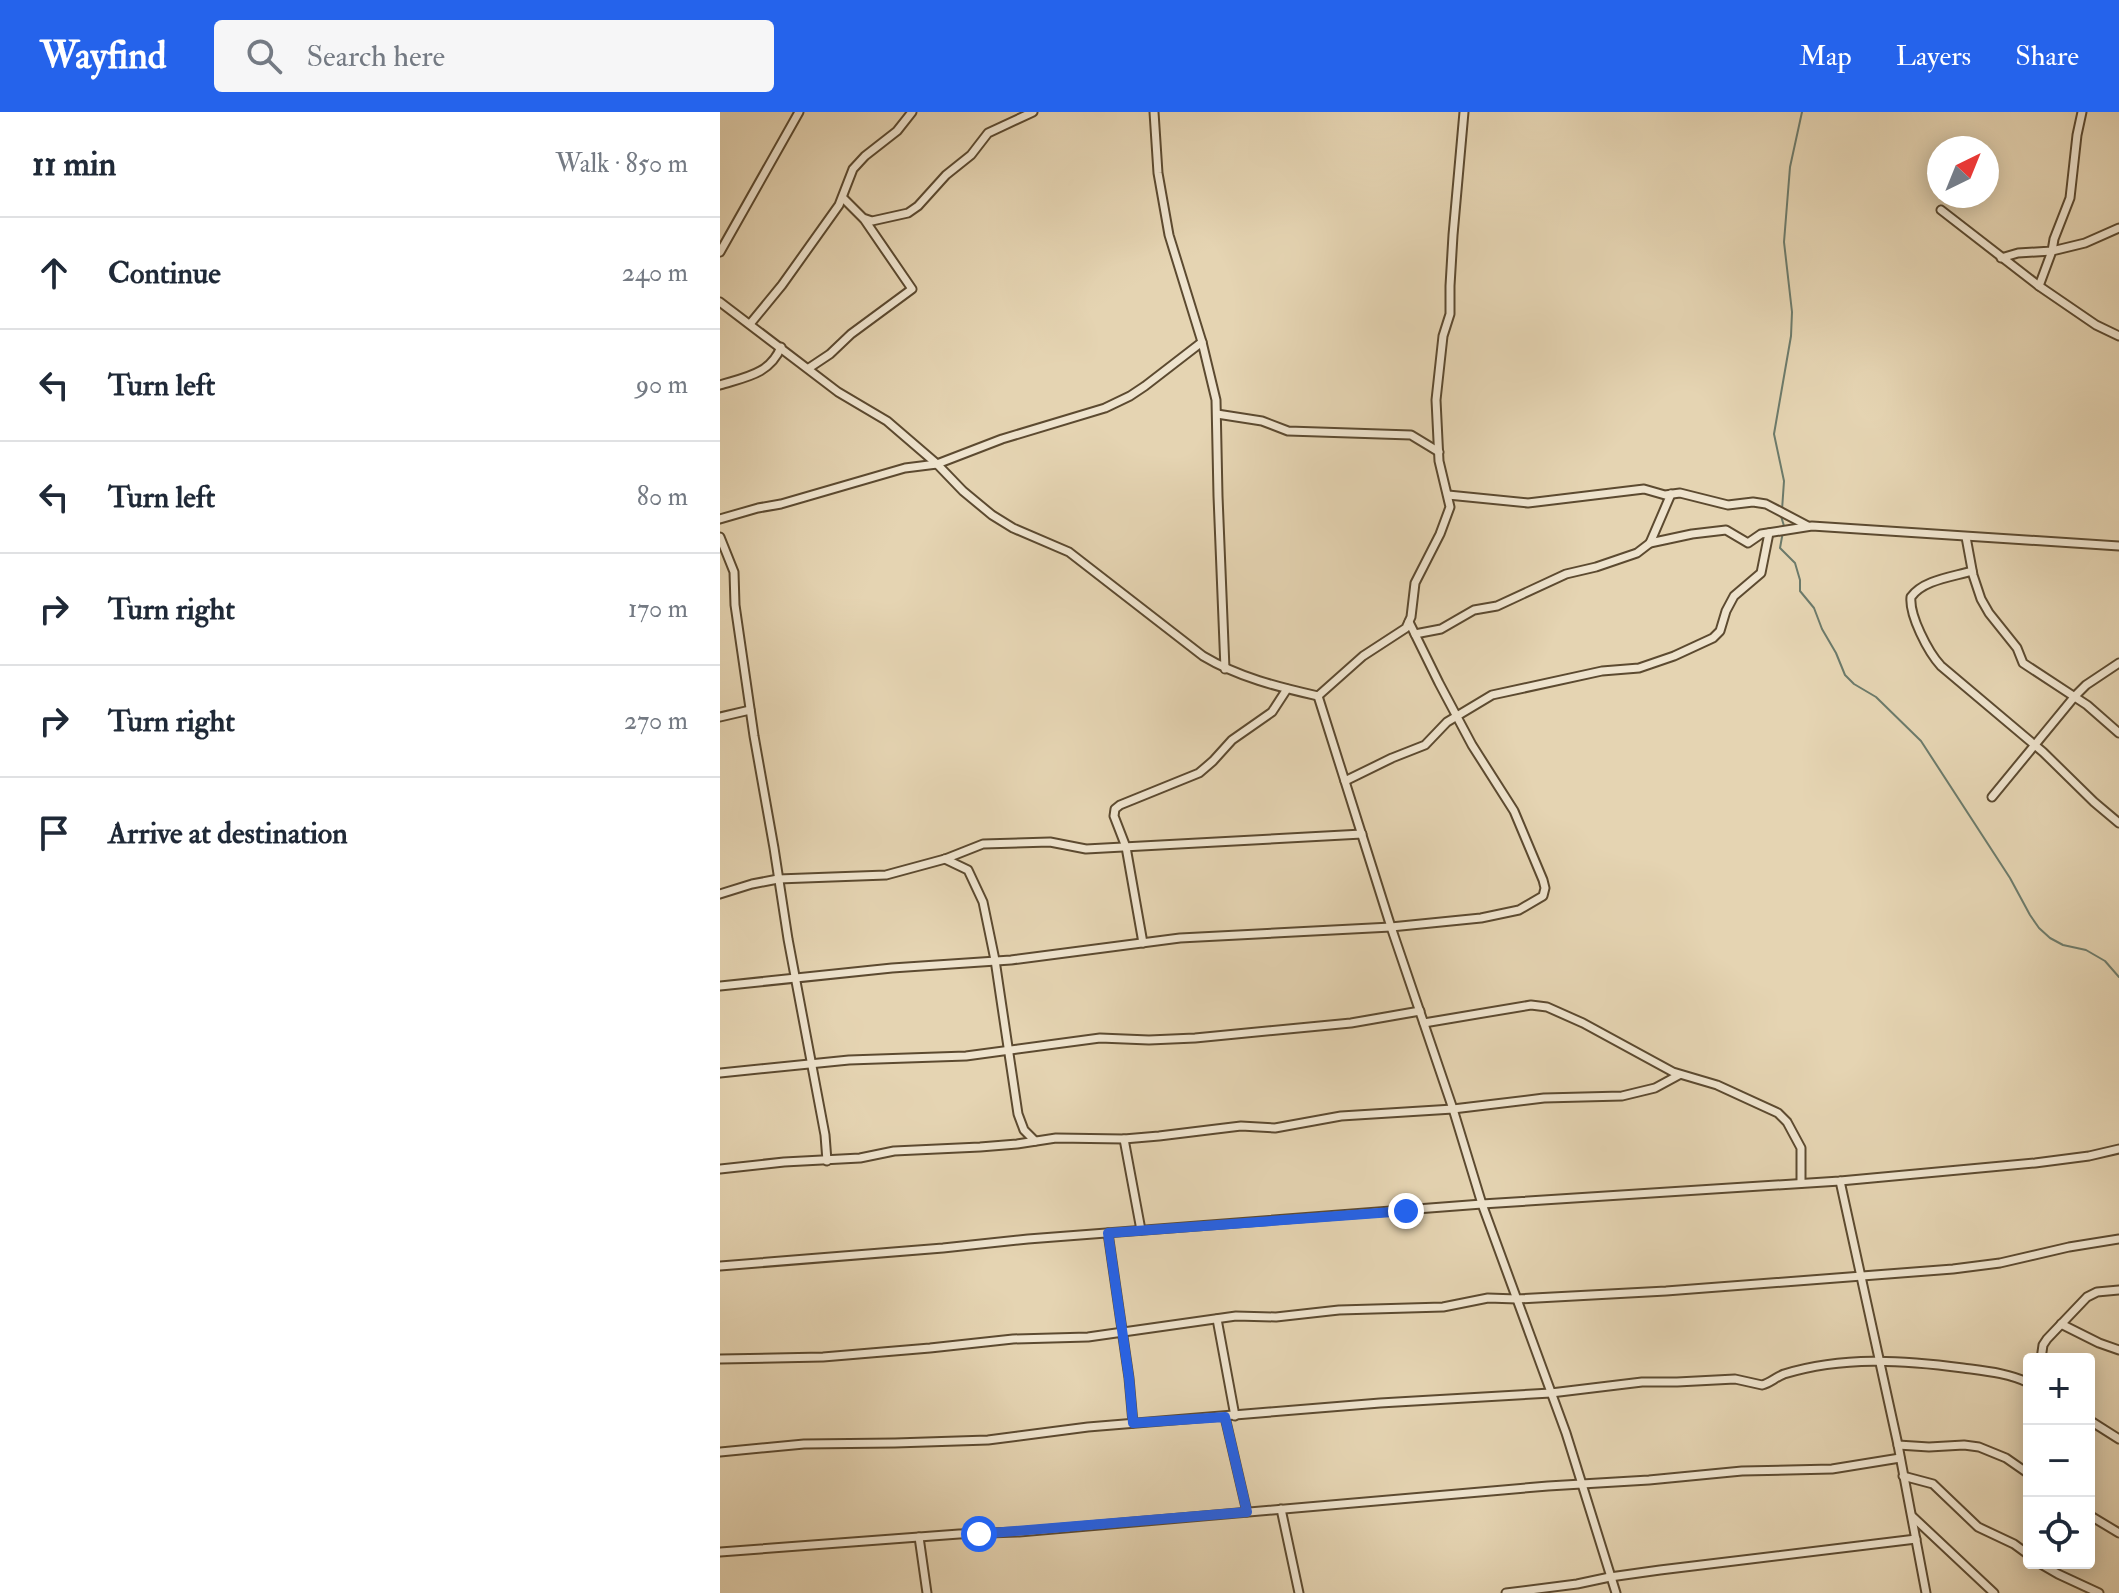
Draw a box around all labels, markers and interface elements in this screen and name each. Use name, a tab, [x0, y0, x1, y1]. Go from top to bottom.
search box	[214, 20, 774, 92]
text: Wayfind	[40, 32, 166, 80]
icon: search	[242, 34, 286, 78]
text: Search here	[306, 38, 445, 75]
text: Map	[1799, 39, 1852, 74]
text: Layers	[1896, 39, 1971, 74]
text: Share	[2015, 39, 2079, 74]
north arrow	[1927, 136, 1999, 208]
text: 11 min	[32, 143, 116, 186]
text: Walk · 850 m	[556, 148, 688, 180]
icon: ahead	[32, 251, 76, 295]
text: Continue	[108, 255, 221, 292]
text: 240 m	[622, 257, 688, 289]
icon: left	[32, 363, 76, 407]
text: Turn left	[108, 367, 215, 404]
text: 90 m	[636, 369, 688, 401]
icon: left	[32, 475, 76, 519]
text: Turn left	[108, 479, 215, 516]
text: 80 m	[637, 481, 688, 513]
icon: right	[32, 587, 76, 631]
text: Turn right	[108, 591, 235, 628]
text: 170 m	[628, 593, 688, 625]
icon: right	[32, 699, 76, 743]
text: Turn right	[108, 703, 235, 740]
text: 270 m	[624, 705, 688, 737]
icon: arrive	[32, 811, 76, 855]
text: Arrive at destination	[108, 815, 348, 852]
route end	[1388, 1193, 1424, 1229]
map controls	[2023, 1353, 2095, 1569]
button: +	[2023, 1353, 2095, 1425]
button: −	[2023, 1425, 2095, 1497]
button: locate	[2023, 1497, 2095, 1569]
route start	[961, 1516, 997, 1552]

